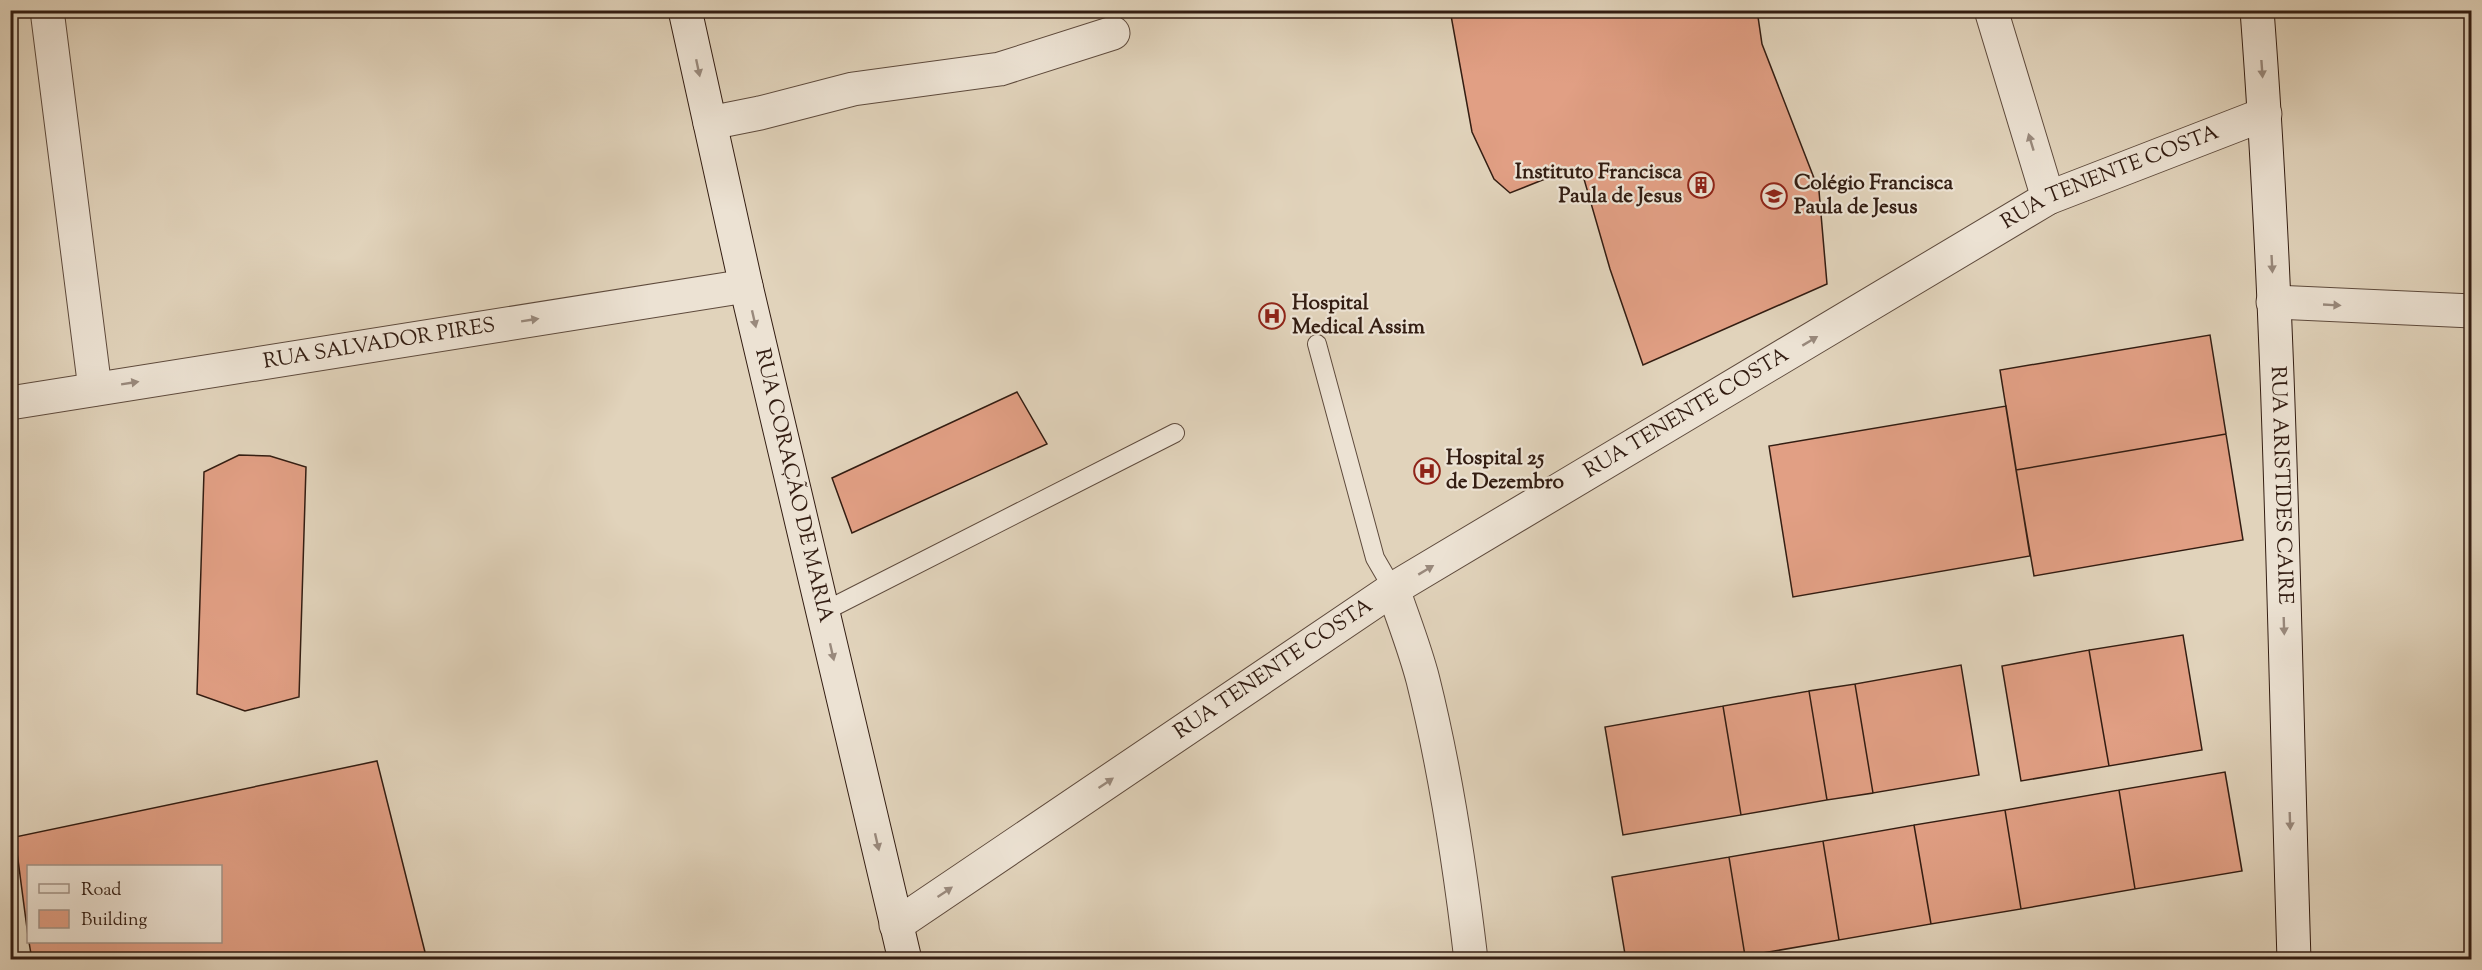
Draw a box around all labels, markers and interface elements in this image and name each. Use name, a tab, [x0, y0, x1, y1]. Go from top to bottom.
one-way arrow	[693, 58, 703, 77]
one-way arrow	[2257, 59, 2266, 78]
street label: RUA TENENTE COSTA	[1996, 118, 2224, 237]
one-way arrow	[2026, 133, 2035, 151]
place label: Instituto Francisca Paula de Jesus	[1515, 158, 1682, 212]
place label: Colégio Francisca Paula de Jesus	[1794, 169, 1953, 223]
building icon: Instituto Francisca Paula de Jesus	[1686, 170, 1716, 200]
school or university icon: Colégio Francisca Paula de Jesus	[1759, 181, 1789, 211]
one-way arrow	[2267, 254, 2276, 273]
place label: Hospital Medical Assim	[1292, 289, 1426, 343]
one-way arrow	[2322, 300, 2341, 309]
hospital icon: Hospital Medical Assim	[1257, 301, 1287, 331]
one-way arrow	[749, 310, 759, 329]
street label: RUA SALVADOR PIRES	[261, 311, 498, 378]
one-way arrow	[521, 316, 540, 325]
one-way arrow	[1802, 335, 1818, 346]
street label: RUA TENENTE COSTA	[1578, 341, 1795, 487]
street label: RUA CORAÇÃO DE MARIA	[746, 346, 840, 626]
street label: RUA ARISTIDES CAIRE	[2262, 366, 2299, 605]
one-way arrow	[121, 378, 140, 387]
place label: Hospital 25 de Dezembro	[1446, 444, 1565, 498]
hospital icon: Hospital 25 de Dezembro	[1412, 456, 1442, 486]
one-way arrow	[1418, 564, 1434, 575]
street label: RUA TENENTE COSTA	[1168, 592, 1379, 748]
one-way arrow	[2279, 617, 2288, 636]
one-way arrow	[828, 643, 838, 662]
one-way arrow	[1098, 777, 1114, 789]
one-way arrow	[2285, 812, 2295, 831]
one-way arrow	[872, 833, 882, 851]
legend	[27, 865, 222, 943]
text: Road	[81, 878, 121, 904]
one-way arrow	[936, 886, 952, 898]
text: Building	[81, 908, 147, 934]

